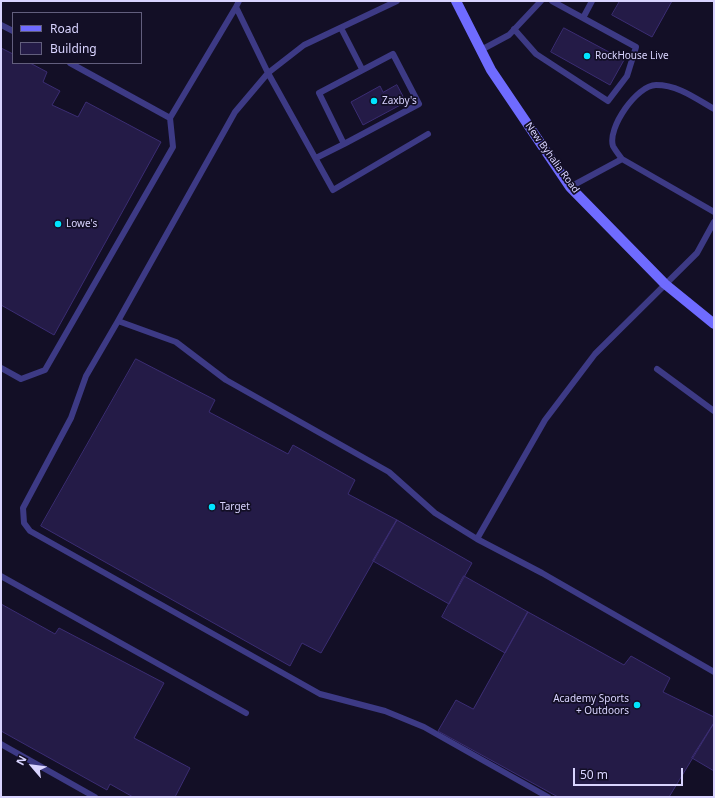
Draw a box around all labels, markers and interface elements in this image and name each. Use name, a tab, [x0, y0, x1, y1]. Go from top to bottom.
legend	[12, 12, 142, 64]
text: Road	[50, 20, 79, 37]
text: Building	[50, 40, 97, 57]
place label: RockHouse Live	[595, 50, 669, 62]
marker: RockHouse Live	[582, 51, 592, 61]
place label: Zaxby's	[382, 95, 417, 107]
marker: Zaxby's	[369, 96, 379, 106]
street label: New Byhalia Road	[522, 120, 582, 196]
place label: Lowe's	[66, 218, 97, 230]
marker: Lowe's	[53, 219, 63, 229]
place label: Target	[220, 501, 250, 513]
marker: Target	[207, 502, 217, 512]
place label: Academy Sports + Outdoors	[553, 693, 629, 716]
marker: Academy Sports + Outdoors	[632, 700, 642, 710]
north arrow	[12, 746, 52, 786]
text: N	[12, 753, 30, 768]
scale bar	[575, 760, 685, 786]
text: 50 m	[580, 766, 608, 783]

